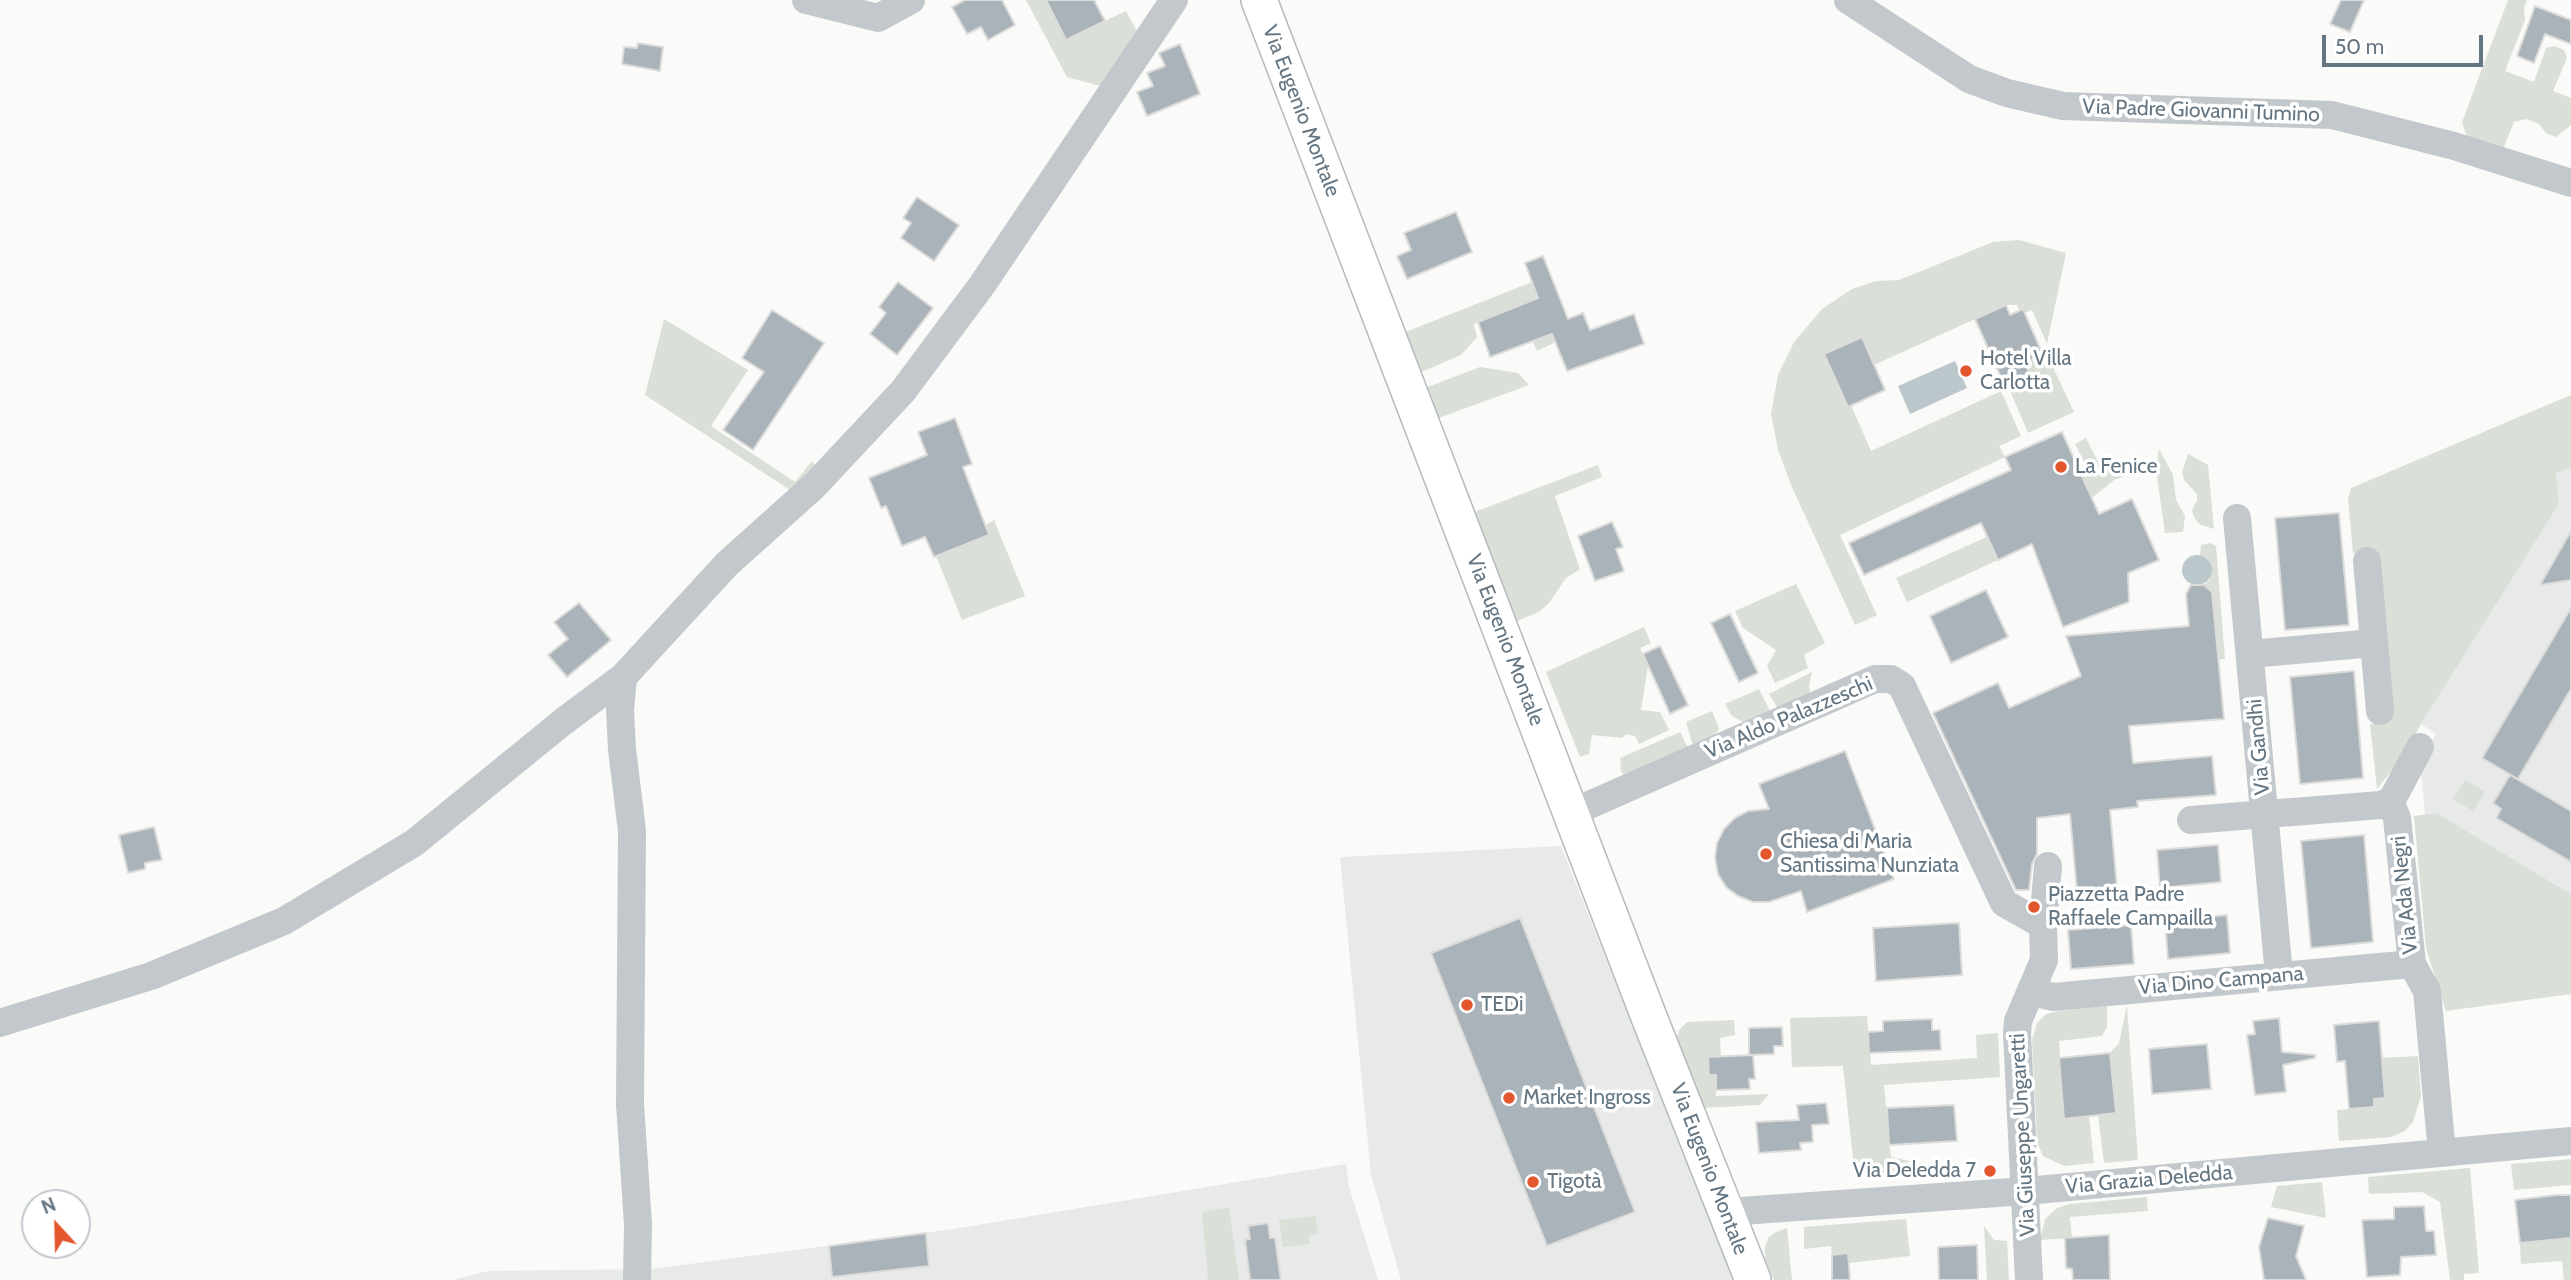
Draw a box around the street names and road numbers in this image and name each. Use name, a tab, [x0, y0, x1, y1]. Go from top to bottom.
street label: Via Eugenio Montale	[1257, 22, 1345, 200]
street label: Via Padre Giovanni Tumino	[2082, 94, 2320, 128]
street label: Via Eugenio Montale	[1461, 551, 1549, 729]
street label: Via Aldo Palazzeschi	[1701, 671, 1877, 765]
street label: Via Gandhi	[2242, 698, 2276, 796]
street label: Via Ada Negri	[2386, 835, 2424, 955]
street label: Via Dino Campana	[2137, 961, 2305, 1001]
street label: Via Giuseppe Ungaretti	[2005, 1033, 2041, 1237]
street label: Via Eugenio Montale	[1665, 1080, 1753, 1258]
street label: Via Grazia Deledda	[2064, 1160, 2234, 1200]

